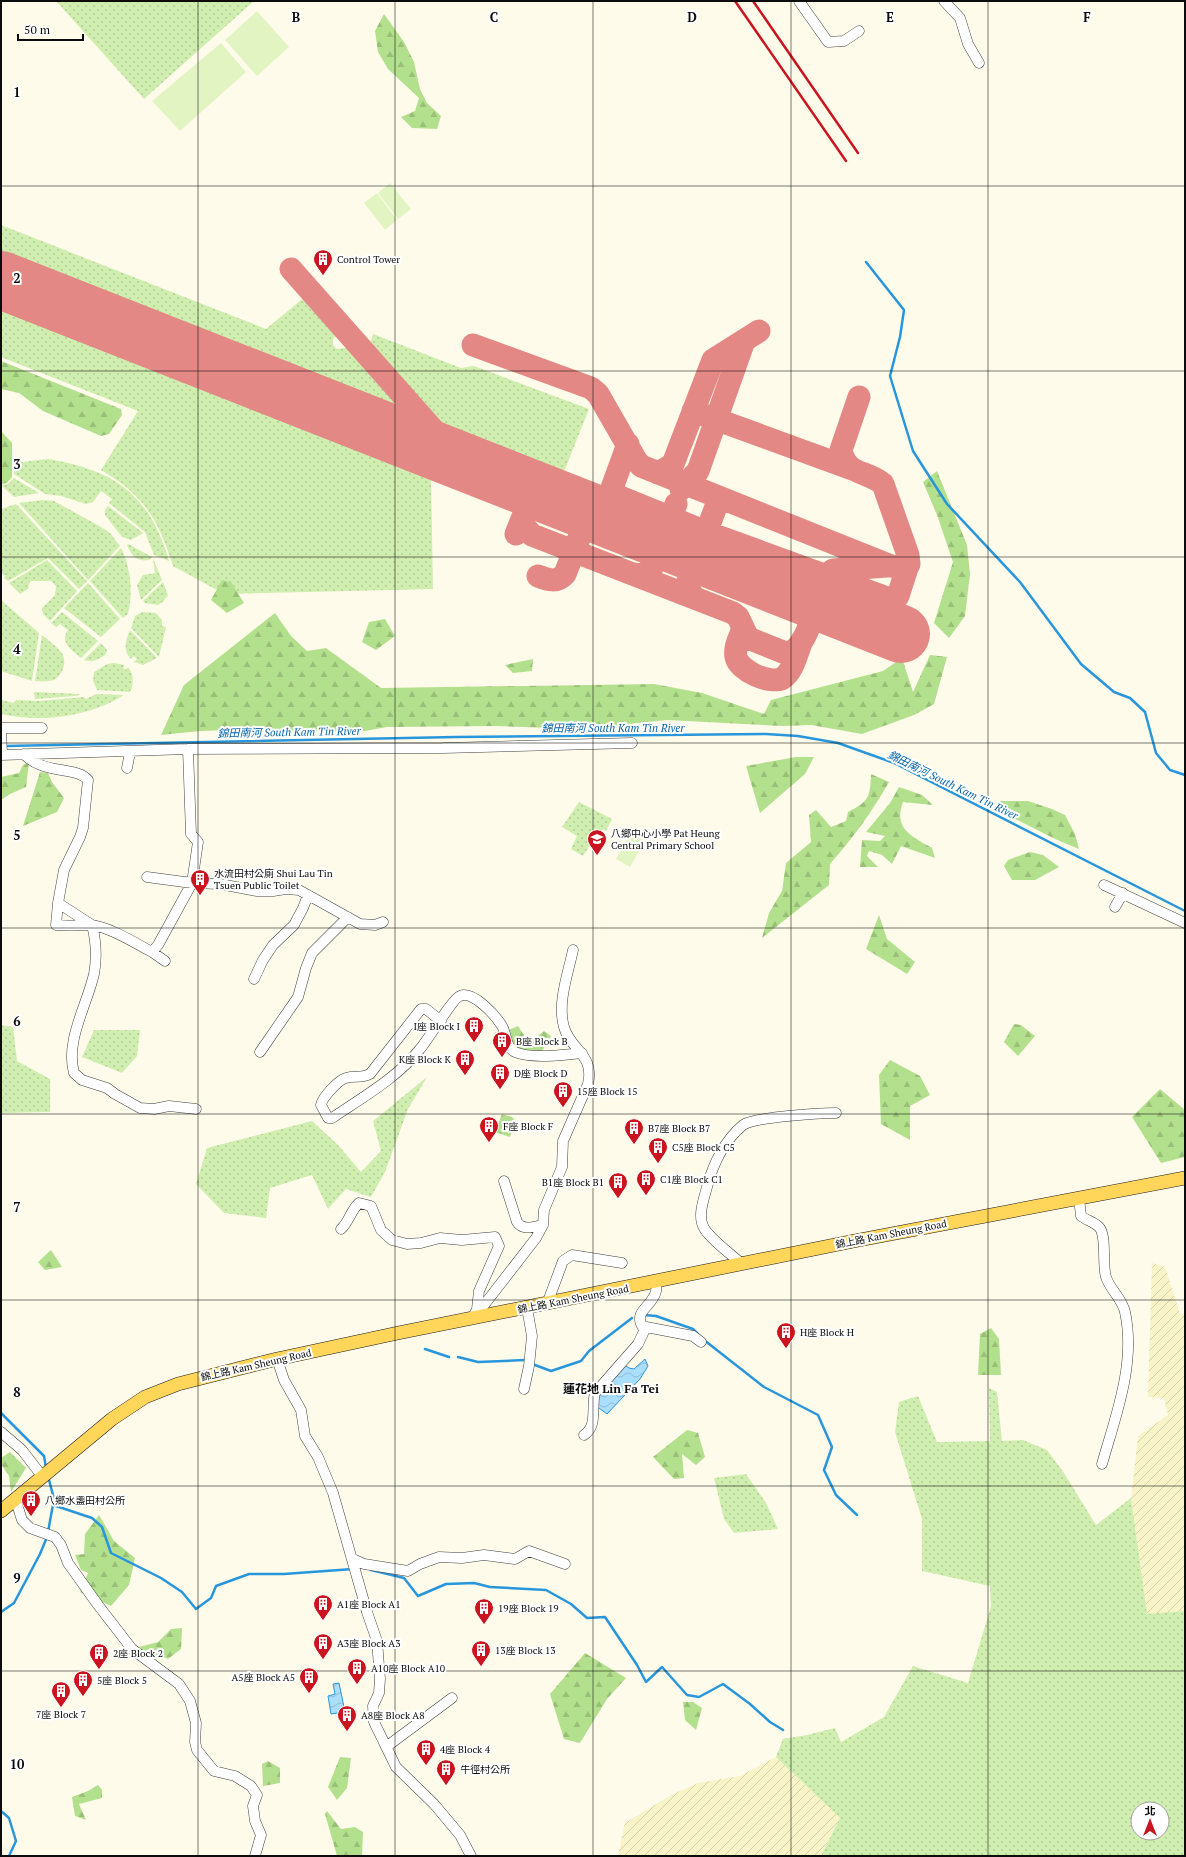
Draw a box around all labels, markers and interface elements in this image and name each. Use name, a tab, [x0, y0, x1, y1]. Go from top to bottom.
text: B	[292, 8, 300, 26]
text: C	[490, 8, 498, 26]
text: D	[687, 8, 697, 26]
text: E	[886, 8, 894, 26]
text: F	[1083, 8, 1091, 26]
scale bar	[18, 16, 83, 42]
text: 50 m	[24, 22, 51, 37]
text: 1	[13, 83, 21, 101]
building icon: Control Tower	[312, 248, 334, 276]
place label: Control Tower	[337, 253, 400, 266]
text: 2	[13, 269, 21, 287]
text: 3	[13, 455, 21, 473]
text: 4	[13, 640, 21, 658]
water label: 錦田南河 South Kam Tin River	[541, 721, 685, 735]
water label: 錦田南河 South Kam Tin River	[217, 724, 361, 740]
water label: 錦田南河 South Kam Tin River	[886, 747, 1021, 823]
text: 5	[13, 826, 21, 844]
place label: 八鄉中心小學 Pat Heung Central Primary School	[611, 827, 721, 852]
school or university icon: 八鄉中心小學 Pat Heung Central Primary School	[586, 828, 608, 856]
place label: 水流田村公廁 Shui Lau Tin Tsuen Public Toilet	[214, 867, 333, 892]
building icon: 水流田村公廁 Shui Lau Tin Tsuen Public Toilet	[189, 868, 211, 896]
text: 6	[13, 1012, 21, 1030]
building icon: I座 Block I	[463, 1015, 485, 1043]
place label: I座 Block I	[414, 1020, 460, 1033]
building icon: B座 Block B	[491, 1030, 513, 1058]
place label: B座 Block B	[516, 1035, 568, 1048]
building icon: K座 Block K	[454, 1048, 476, 1076]
place label: K座 Block K	[399, 1053, 452, 1066]
building icon: D座 Block D	[489, 1062, 511, 1090]
place label: D座 Block D	[514, 1067, 568, 1080]
building icon: 15座 Block 15	[552, 1080, 574, 1108]
place label: 15座 Block 15	[577, 1085, 638, 1098]
building icon: F座 Block F	[478, 1115, 500, 1143]
building icon: B7座 Block B7	[623, 1117, 645, 1145]
place label: F座 Block F	[503, 1120, 553, 1133]
place label: B7座 Block B7	[648, 1122, 710, 1135]
building icon: C5座 Block C5	[647, 1136, 669, 1164]
place label: C5座 Block C5	[672, 1141, 735, 1154]
building icon: C1座 Block C1	[635, 1168, 657, 1196]
building icon: B1座 Block B1	[607, 1171, 629, 1199]
place label: C1座 Block C1	[660, 1173, 723, 1186]
place label: B1座 Block B1	[542, 1176, 604, 1189]
text: 7	[13, 1198, 21, 1216]
street label: 錦上路 Kam Sheung Road	[834, 1217, 948, 1251]
street label: 錦上路 Kam Sheung Road	[516, 1282, 630, 1316]
building icon: H座 Block H	[775, 1321, 797, 1349]
place label: H座 Block H	[800, 1326, 854, 1339]
street label: 錦上路 Kam Sheung Road	[200, 1346, 313, 1384]
district label: 蓮花地 Lin Fa Tei	[563, 1381, 659, 1396]
text: 8	[13, 1383, 21, 1401]
building icon: 八鄉水盞田村公所	[20, 1489, 42, 1517]
place label: 八鄉水盞田村公所	[45, 1494, 125, 1507]
text: 9	[13, 1569, 21, 1587]
building icon: A1座 Block A1	[312, 1593, 334, 1621]
building icon: 19座 Block 19	[473, 1597, 495, 1625]
place label: A1座 Block A1	[337, 1598, 401, 1611]
place label: 19座 Block 19	[498, 1602, 559, 1615]
building icon: A3座 Block A3	[312, 1632, 334, 1660]
place label: A3座 Block A3	[337, 1637, 401, 1650]
building icon: 13座 Block 13	[470, 1639, 492, 1667]
building icon: 2座 Block 2	[88, 1642, 110, 1670]
place label: 13座 Block 13	[495, 1644, 556, 1657]
place label: 2座 Block 2	[113, 1647, 163, 1660]
building icon: A10座 Block A10	[346, 1657, 368, 1685]
place label: A10座 Block A10	[371, 1662, 445, 1675]
building icon: A5座 Block A5	[298, 1666, 320, 1694]
building icon: 5座 Block 5	[72, 1669, 94, 1697]
place label: A5座 Block A5	[232, 1671, 295, 1684]
place label: 5座 Block 5	[97, 1674, 147, 1687]
building icon: 7座 Block 7	[50, 1680, 72, 1708]
building icon: A8座 Block A8	[336, 1704, 358, 1732]
place label: 7座 Block 7	[36, 1708, 86, 1721]
place label: A8座 Block A8	[361, 1709, 425, 1722]
building icon: 4座 Block 4	[415, 1738, 437, 1766]
place label: 4座 Block 4	[440, 1743, 491, 1756]
text: 10	[10, 1755, 25, 1773]
building icon: 牛徑村公所	[435, 1758, 457, 1786]
place label: 牛徑村公所	[460, 1763, 510, 1776]
north arrow	[1130, 1801, 1170, 1841]
text: 北	[1145, 1804, 1156, 1818]

